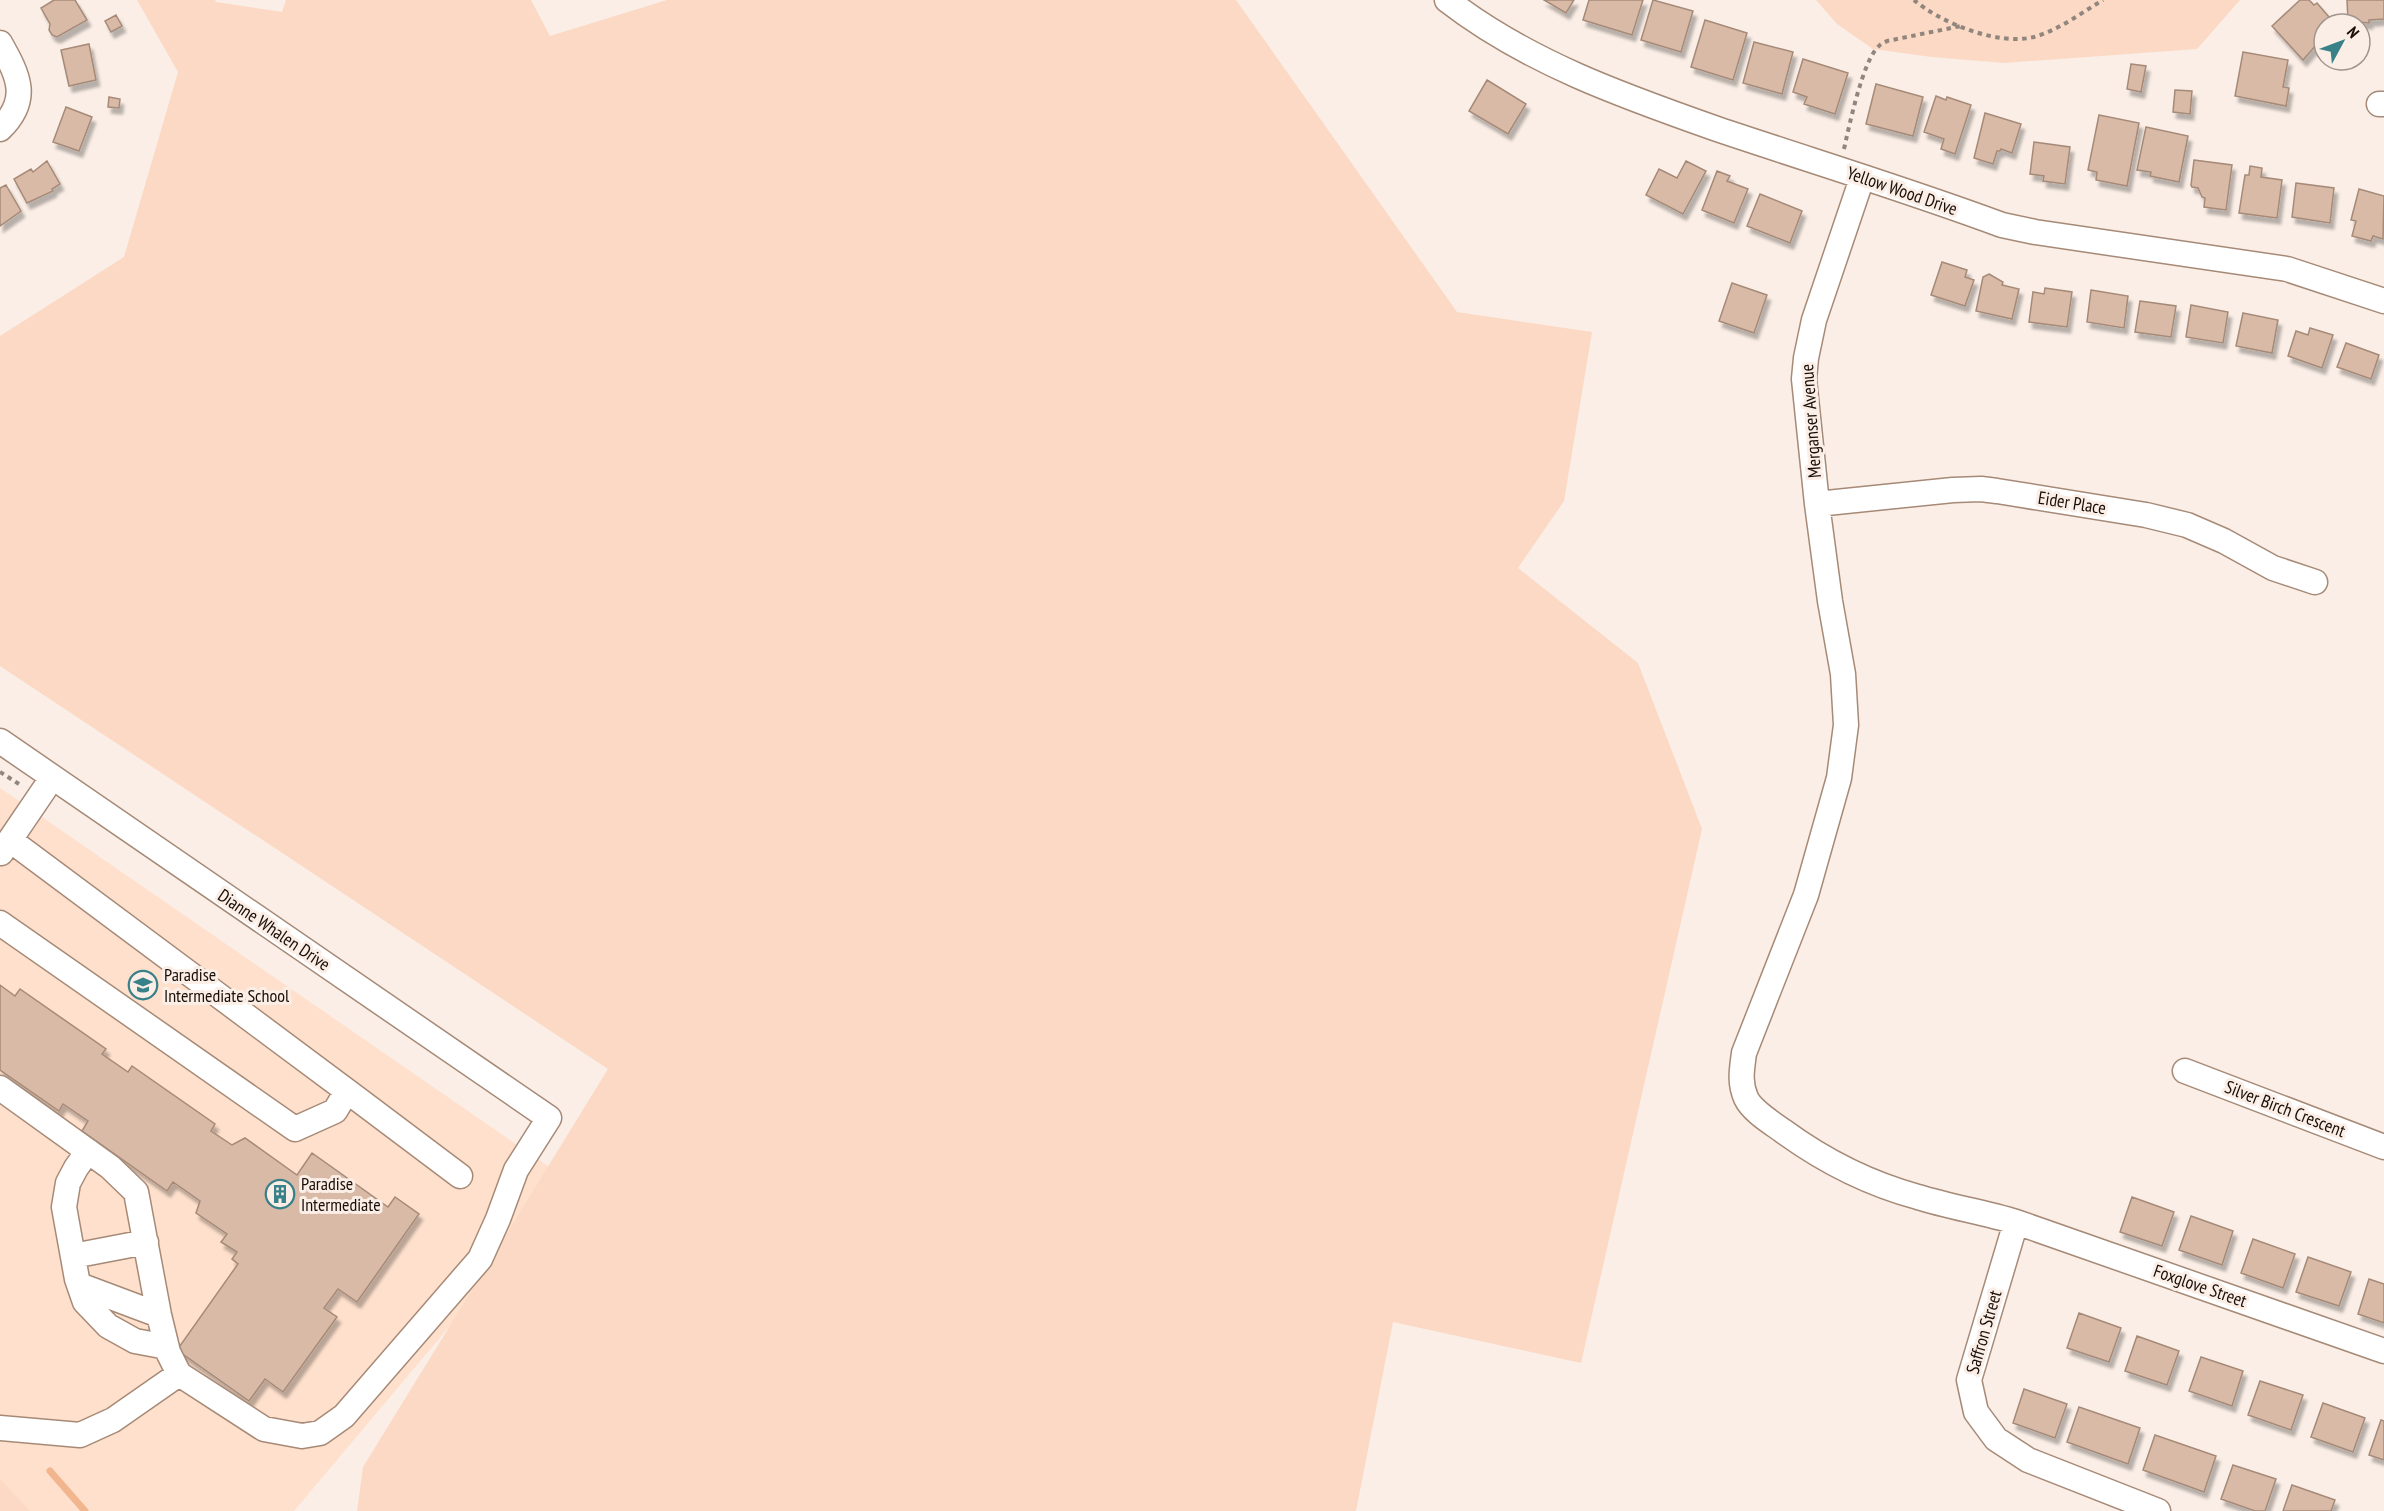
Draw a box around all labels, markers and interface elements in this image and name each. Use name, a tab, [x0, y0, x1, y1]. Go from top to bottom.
north arrow	[2312, 12, 2372, 72]
text: N	[2343, 22, 2364, 42]
street label: Yellow Wood Drive	[1844, 161, 1960, 220]
street label: Merganser Avenue	[1795, 363, 1826, 479]
street label: Eider Place	[2036, 486, 2108, 519]
street label: Dianne Whalen Drive	[214, 884, 335, 976]
place label: Paradise Intermediate School	[164, 963, 290, 1007]
school or university icon: Paradise Intermediate School	[127, 969, 159, 1001]
street label: Silver Birch Crescent	[2222, 1075, 2349, 1142]
place label: Paradise Intermediate	[301, 1172, 381, 1216]
building icon: Paradise Intermediate	[264, 1178, 296, 1210]
street label: Foxglove Street	[2151, 1259, 2250, 1312]
street label: Saffron Street	[1961, 1287, 2006, 1376]

